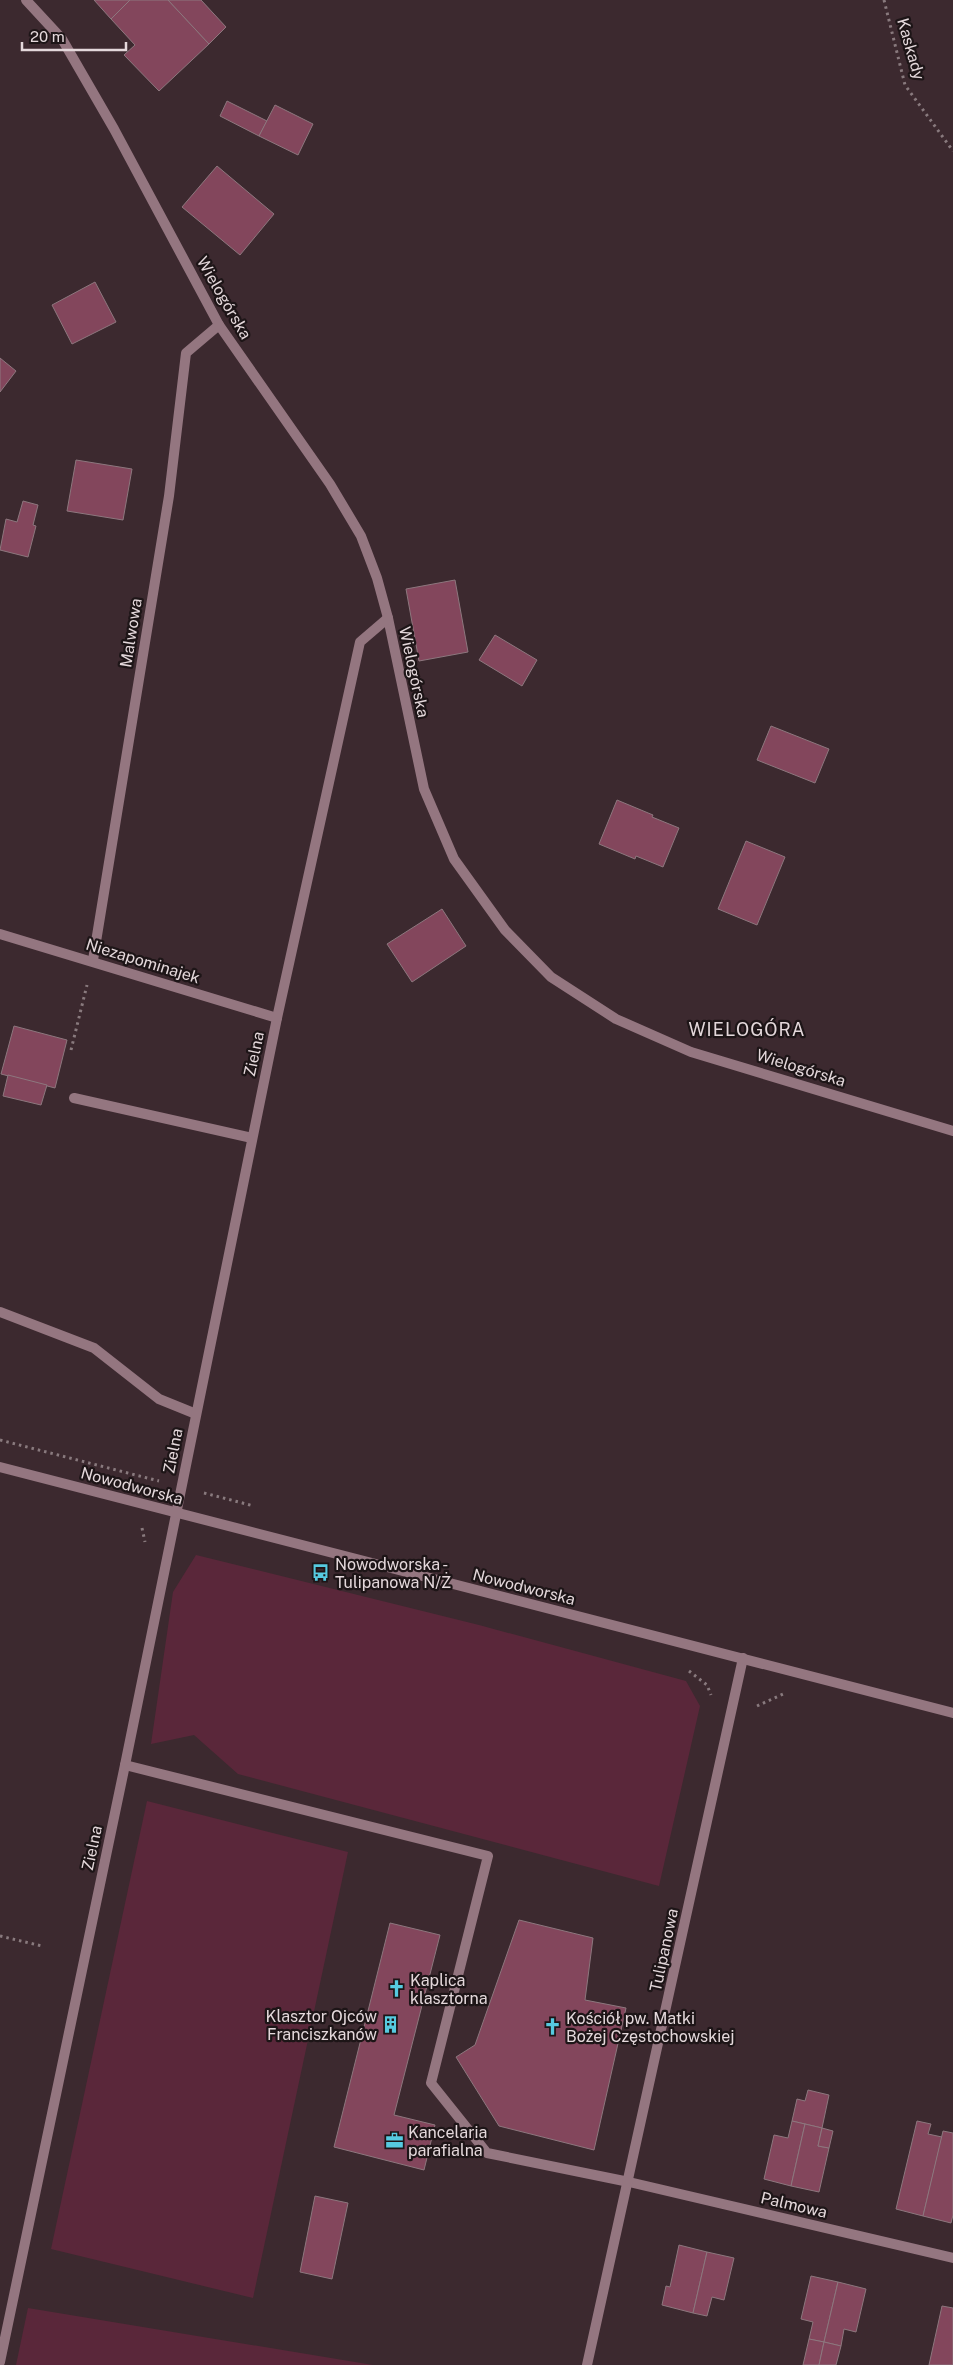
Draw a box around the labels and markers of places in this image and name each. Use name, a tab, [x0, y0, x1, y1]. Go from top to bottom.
place label: Nowodworska - Tulipanowa N/Ż	[335, 1555, 451, 1592]
bus stop icon: Nowodworska - Tulipanowa N/Ż	[311, 1563, 331, 1583]
place label: Kaplica klasztorna	[410, 1971, 488, 2008]
church icon: Kaplica klasztorna	[386, 1979, 406, 1999]
place label: Klasztor Ojców Franciszkanów	[266, 2007, 378, 2044]
place label: Kościół pw. Matki Bożej Częstochowskiej	[566, 2009, 734, 2046]
building icon: Klasztor Ojców Franciszkanów	[381, 2015, 401, 2035]
church icon: Kościół pw. Matki Bożej Częstochowskiej	[542, 2017, 562, 2037]
place label: Kancelaria parafialna	[408, 2123, 487, 2160]
office icon: Kancelaria parafialna	[384, 2131, 404, 2151]

